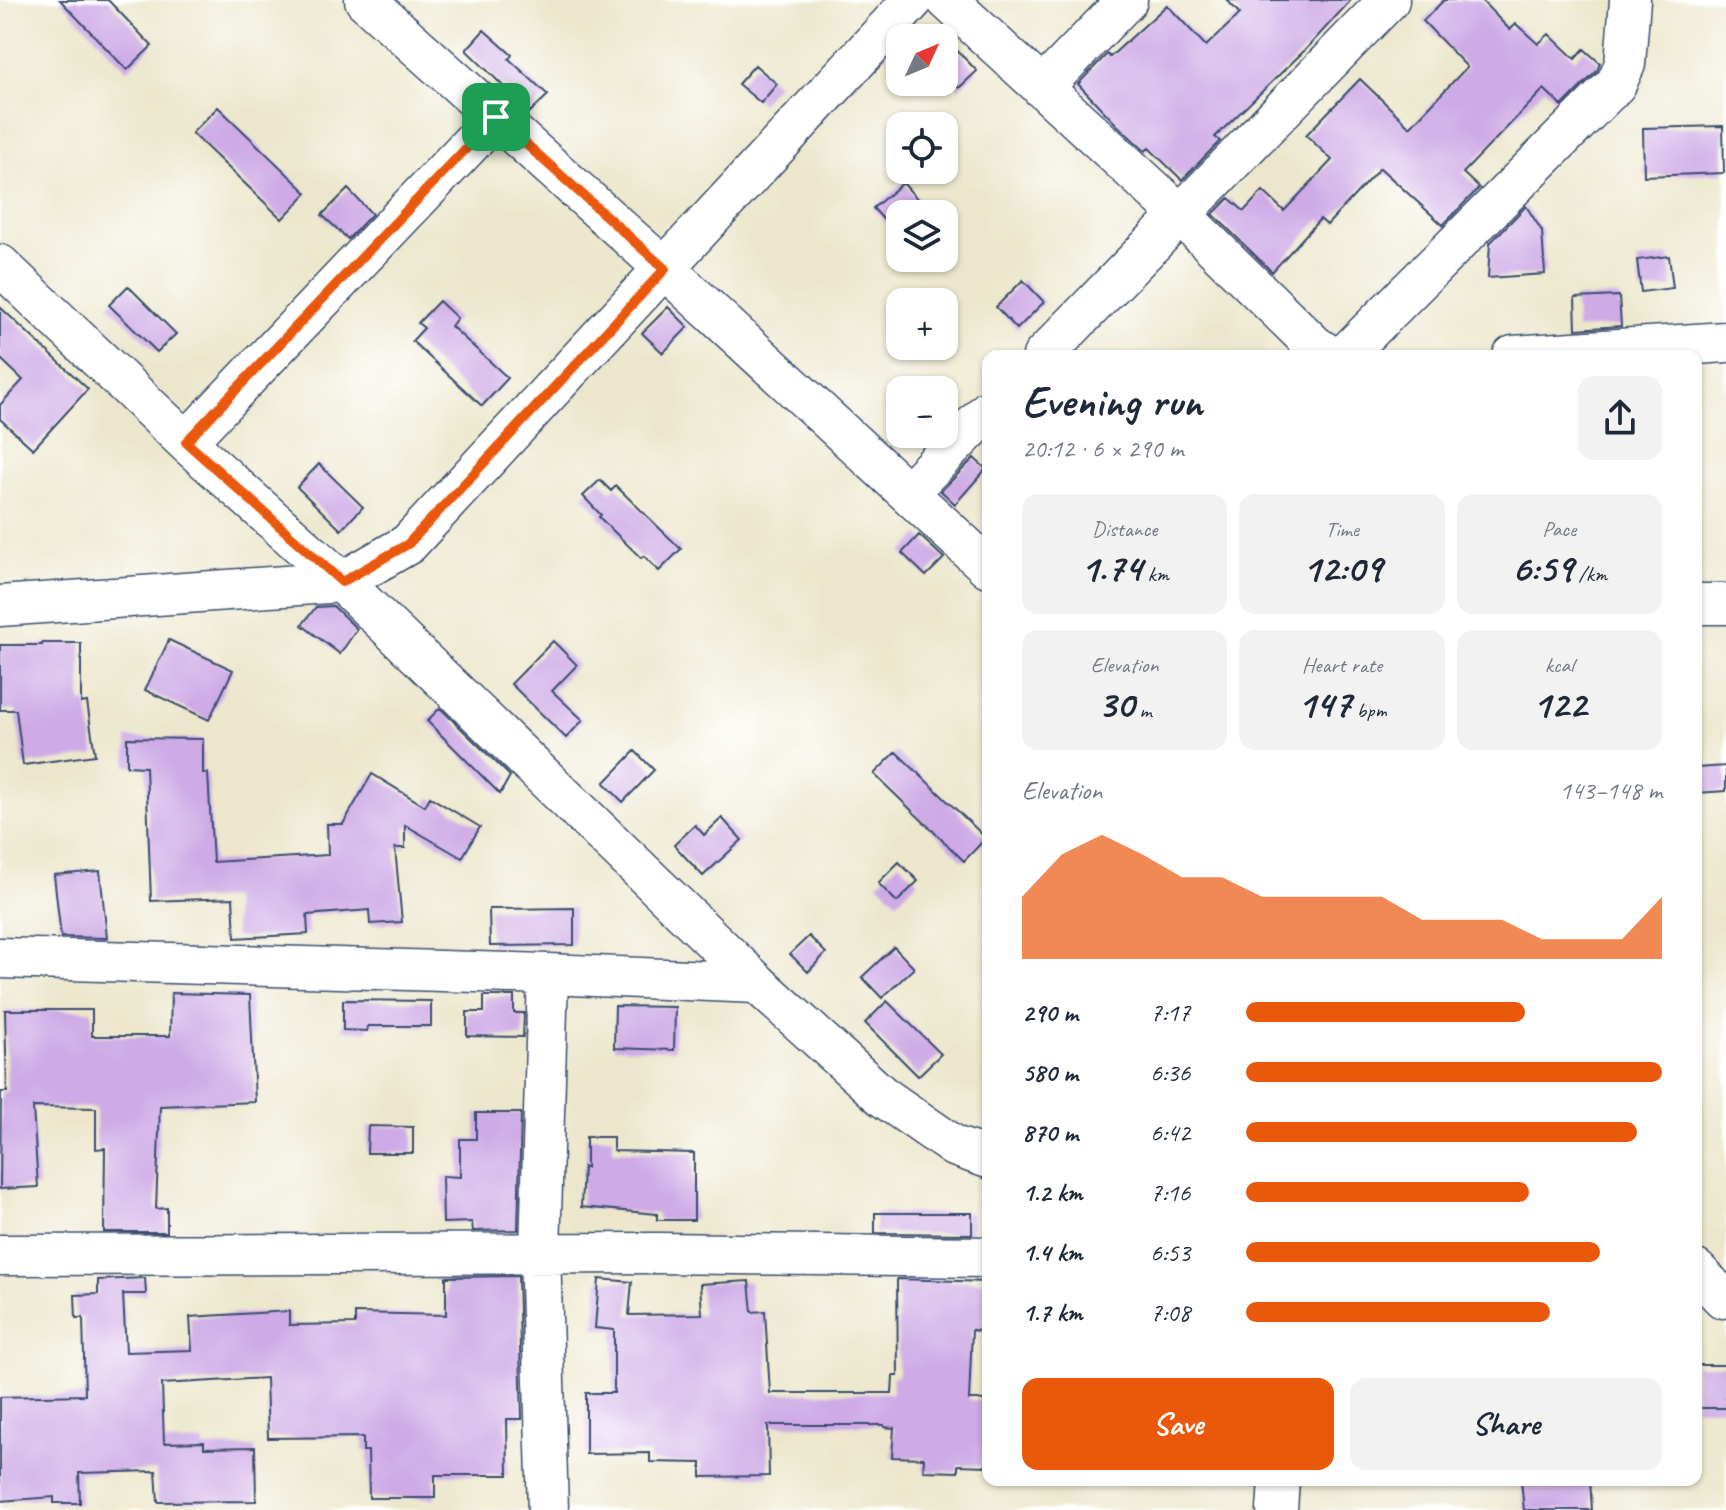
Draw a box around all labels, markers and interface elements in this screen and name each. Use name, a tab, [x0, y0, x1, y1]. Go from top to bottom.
north arrow	[886, 24, 958, 96]
map controls	[886, 24, 958, 448]
pin	[462, 83, 530, 151]
icon: arrive	[474, 95, 518, 139]
button: locate	[886, 112, 958, 184]
button: layers	[886, 200, 958, 272]
button: +	[886, 288, 958, 360]
text: Evening run	[1022, 374, 1202, 429]
button: −	[886, 376, 958, 448]
button: share	[1578, 376, 1662, 460]
text: 20:12 · 6 × 290 m	[1022, 432, 1183, 465]
text: Distance	[1092, 515, 1157, 543]
text: Time	[1325, 515, 1359, 543]
text: Pace	[1542, 515, 1576, 543]
text: 1.74	[1080, 543, 1142, 593]
text: 12:09	[1302, 543, 1382, 593]
text: 6:59	[1511, 543, 1573, 593]
text: km	[1142, 560, 1169, 588]
text: /km	[1573, 560, 1607, 588]
text: Elevation	[1091, 651, 1159, 679]
text: Heart rate	[1302, 651, 1382, 679]
text: kcal	[1545, 651, 1574, 679]
text: 30	[1098, 679, 1134, 729]
text: 147	[1297, 679, 1351, 729]
text: 122	[1532, 679, 1586, 729]
text: m	[1134, 696, 1151, 724]
text: bpm	[1351, 696, 1387, 724]
text: Elevation	[1022, 774, 1102, 807]
text: 143–148 m	[1559, 774, 1662, 807]
text: 290 m	[1022, 996, 1078, 1029]
text: 7:17	[1150, 996, 1190, 1029]
text: 580 m	[1022, 1056, 1078, 1089]
text: 6:36	[1150, 1056, 1190, 1089]
text: 870 m	[1022, 1116, 1078, 1149]
text: 6:42	[1150, 1116, 1190, 1149]
text: 1.2 km	[1022, 1176, 1082, 1209]
text: 7:16	[1150, 1176, 1190, 1209]
text: 1.4 km	[1022, 1236, 1082, 1269]
text: 6:53	[1150, 1236, 1190, 1269]
text: 1.7 km	[1022, 1296, 1082, 1329]
text: 7:08	[1150, 1296, 1190, 1329]
button: Save	[1022, 1378, 1334, 1470]
button: Share	[1350, 1378, 1662, 1470]

